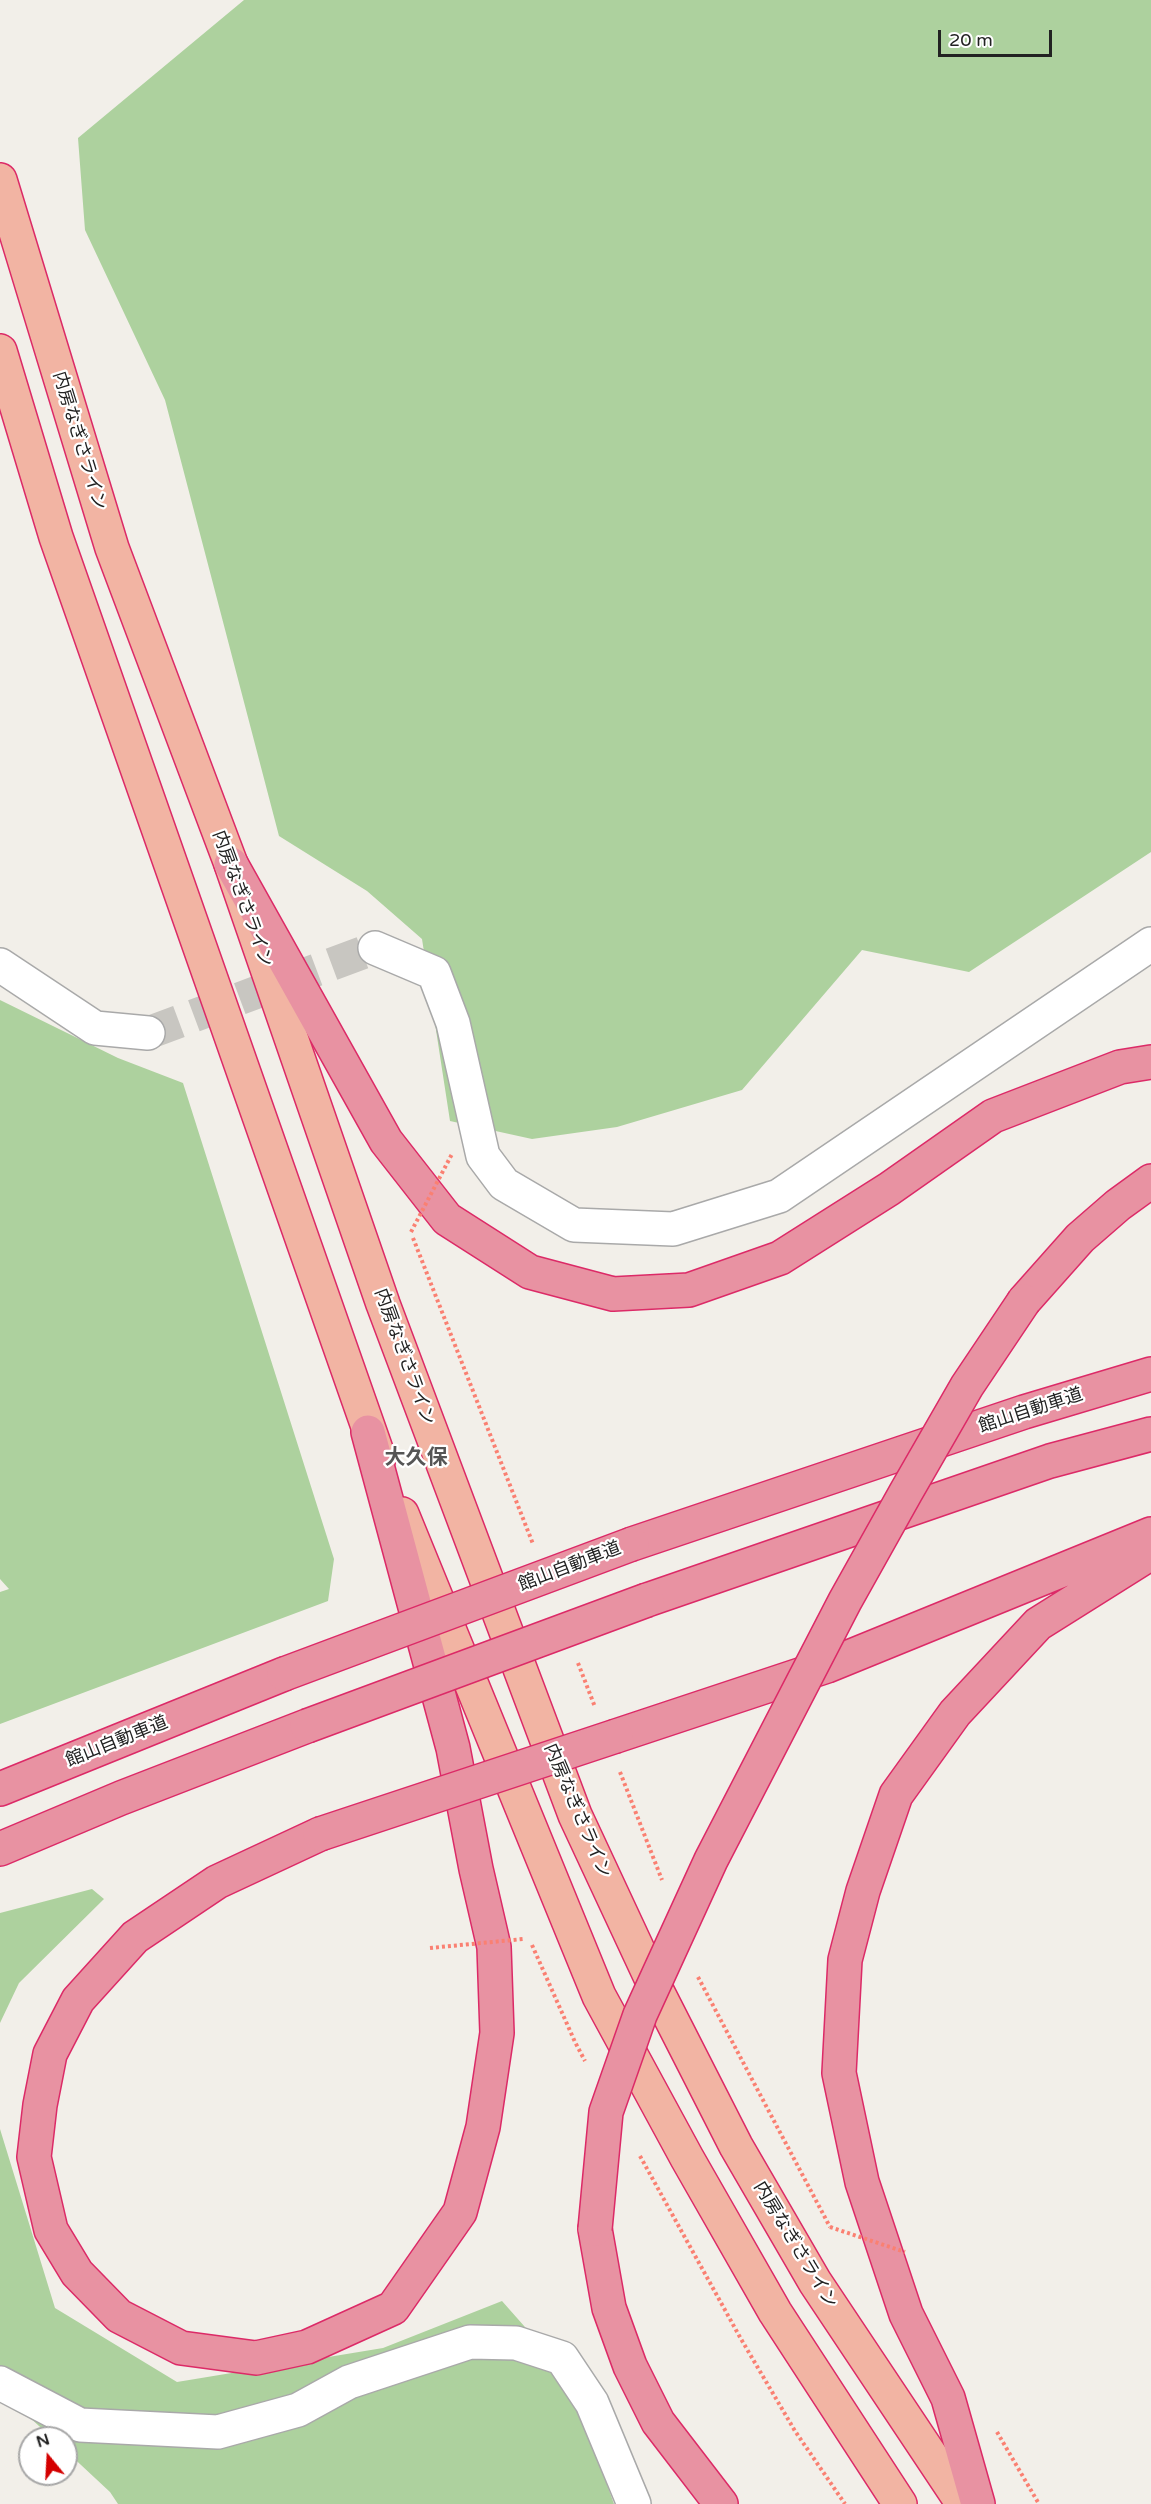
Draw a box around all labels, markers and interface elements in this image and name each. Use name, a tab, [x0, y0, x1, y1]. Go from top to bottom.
scale bar	[941, 18, 1055, 56]
text: 20 m	[949, 29, 993, 51]
street label: 内房なぎさライン	[48, 369, 110, 513]
street label: 内房なぎさライン	[207, 828, 277, 970]
street label: 内房なぎさライン	[369, 1286, 439, 1428]
street label: 館山自動車道	[976, 1384, 1086, 1438]
district label: 大久保	[385, 1445, 447, 1471]
street label: 館山自動車道	[516, 1538, 624, 1596]
street label: 館山自動車道	[63, 1712, 171, 1772]
street label: 内房なぎさライン	[539, 1741, 615, 1881]
street label: 内房なぎさライン	[749, 2178, 841, 2312]
north arrow	[18, 2426, 78, 2486]
text: N	[34, 2429, 52, 2452]

